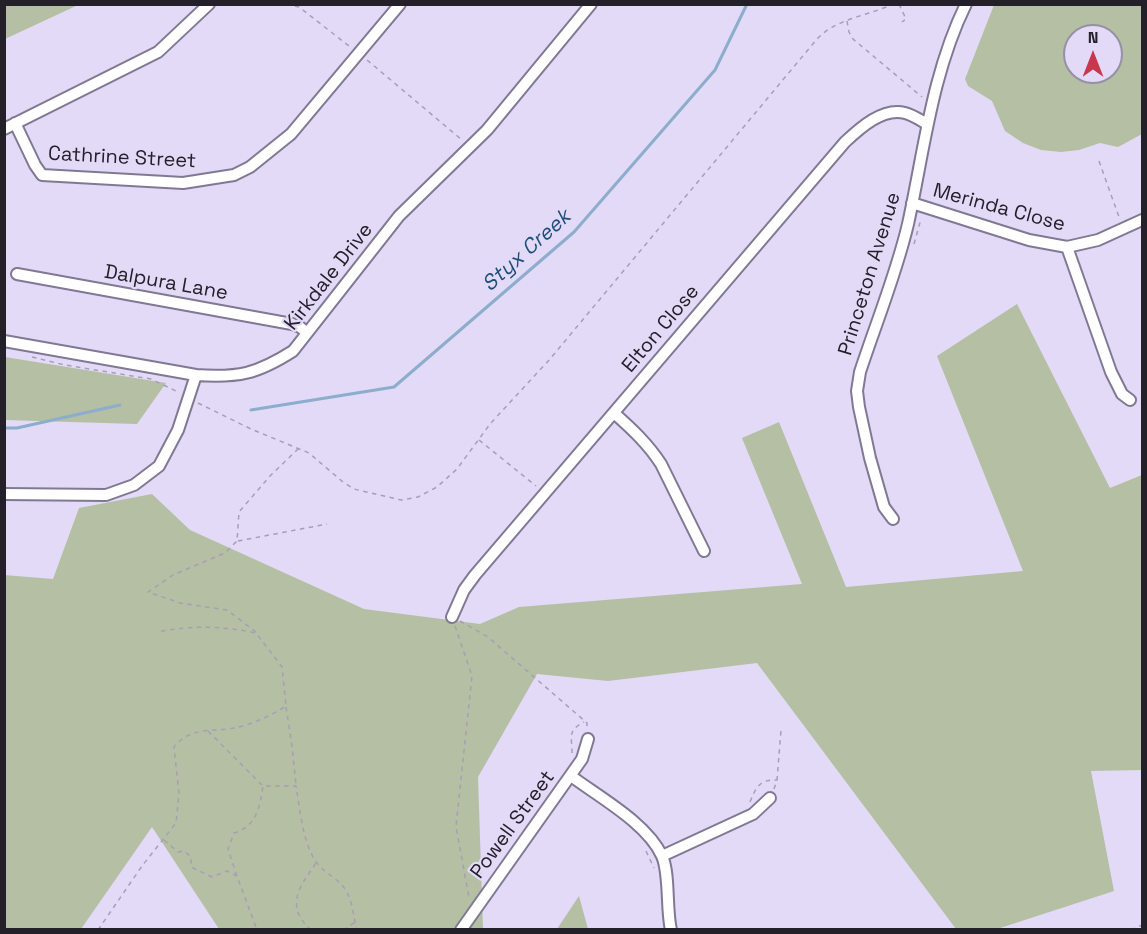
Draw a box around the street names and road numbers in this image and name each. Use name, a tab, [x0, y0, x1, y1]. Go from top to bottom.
street label: Cathrine Street	[47, 142, 197, 174]
street label: Merinda Close	[930, 179, 1068, 237]
street label: Princeton Avenue	[834, 190, 906, 358]
street label: Kirkdale Drive	[280, 219, 378, 335]
street label: Dalpura Lane	[102, 260, 230, 306]
street label: Elton Close	[617, 280, 705, 378]
street label: Powell Street	[466, 766, 560, 884]

